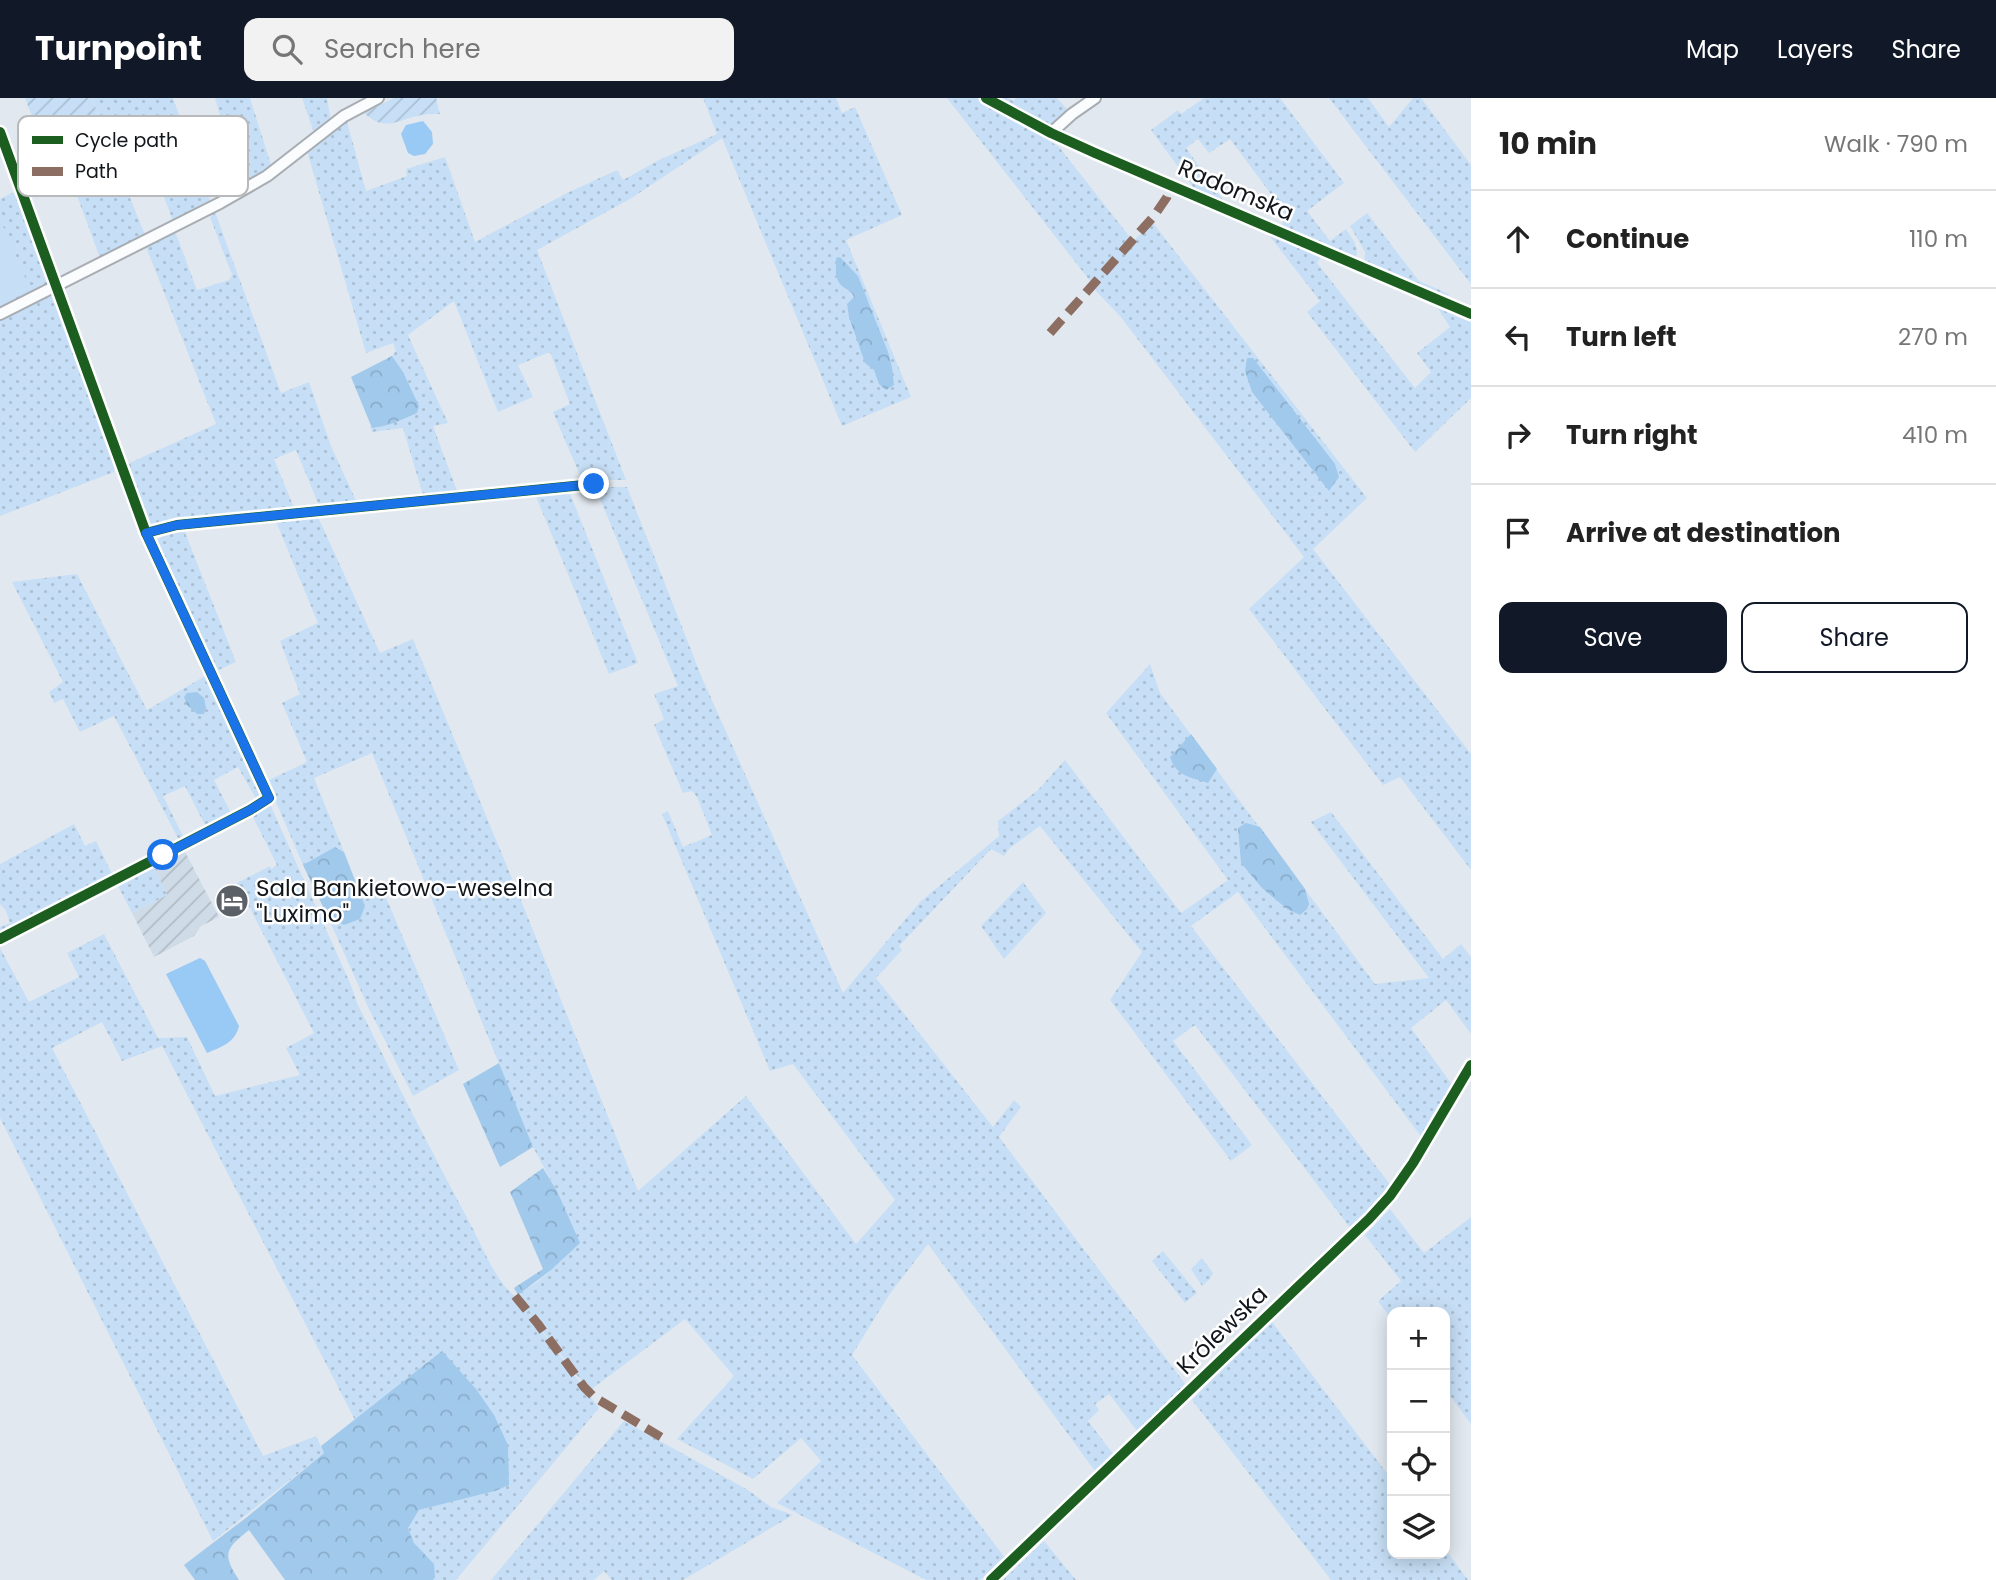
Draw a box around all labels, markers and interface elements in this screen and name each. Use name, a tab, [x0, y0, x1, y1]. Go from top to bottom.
search box	[244, 18, 734, 81]
text: Turnpoint	[35, 25, 202, 72]
icon: search	[268, 30, 306, 68]
text: Search here	[324, 31, 481, 67]
text: Map	[1686, 33, 1739, 66]
text: Layers	[1777, 33, 1853, 66]
text: Share	[1891, 33, 1961, 66]
legend	[18, 116, 248, 196]
text: 10 min	[1499, 122, 1597, 165]
text: Cycle path	[75, 127, 178, 154]
text: Walk · 790 m	[1824, 128, 1968, 160]
street label: Radomska	[1173, 151, 1299, 229]
text: Path	[75, 158, 118, 185]
icon: ahead	[1499, 220, 1537, 258]
text: Continue	[1566, 221, 1689, 257]
text: 110 m	[1909, 223, 1968, 255]
icon: left	[1499, 318, 1537, 356]
text: Turn left	[1566, 319, 1677, 355]
text: 270 m	[1898, 321, 1968, 353]
icon: right	[1499, 416, 1537, 454]
text: Turn right	[1566, 417, 1698, 453]
text: 410 m	[1902, 419, 1968, 451]
route end	[578, 468, 609, 499]
icon: arrive	[1499, 514, 1537, 552]
text: Arrive at destination	[1566, 515, 1841, 551]
button: Save	[1499, 602, 1727, 673]
button: Share	[1741, 602, 1968, 673]
route start	[147, 839, 178, 870]
place label: Sala Bankietowo-weselna "Luximo"	[256, 872, 553, 930]
hotel icon: Sala Bankietowo-weselna "Luximo"	[213, 882, 251, 920]
street label: Królewska	[1169, 1278, 1275, 1382]
map controls	[1387, 1307, 1450, 1559]
button: +	[1387, 1307, 1450, 1370]
button: −	[1387, 1370, 1450, 1433]
button: locate	[1387, 1433, 1450, 1496]
button: layers	[1387, 1496, 1450, 1559]

